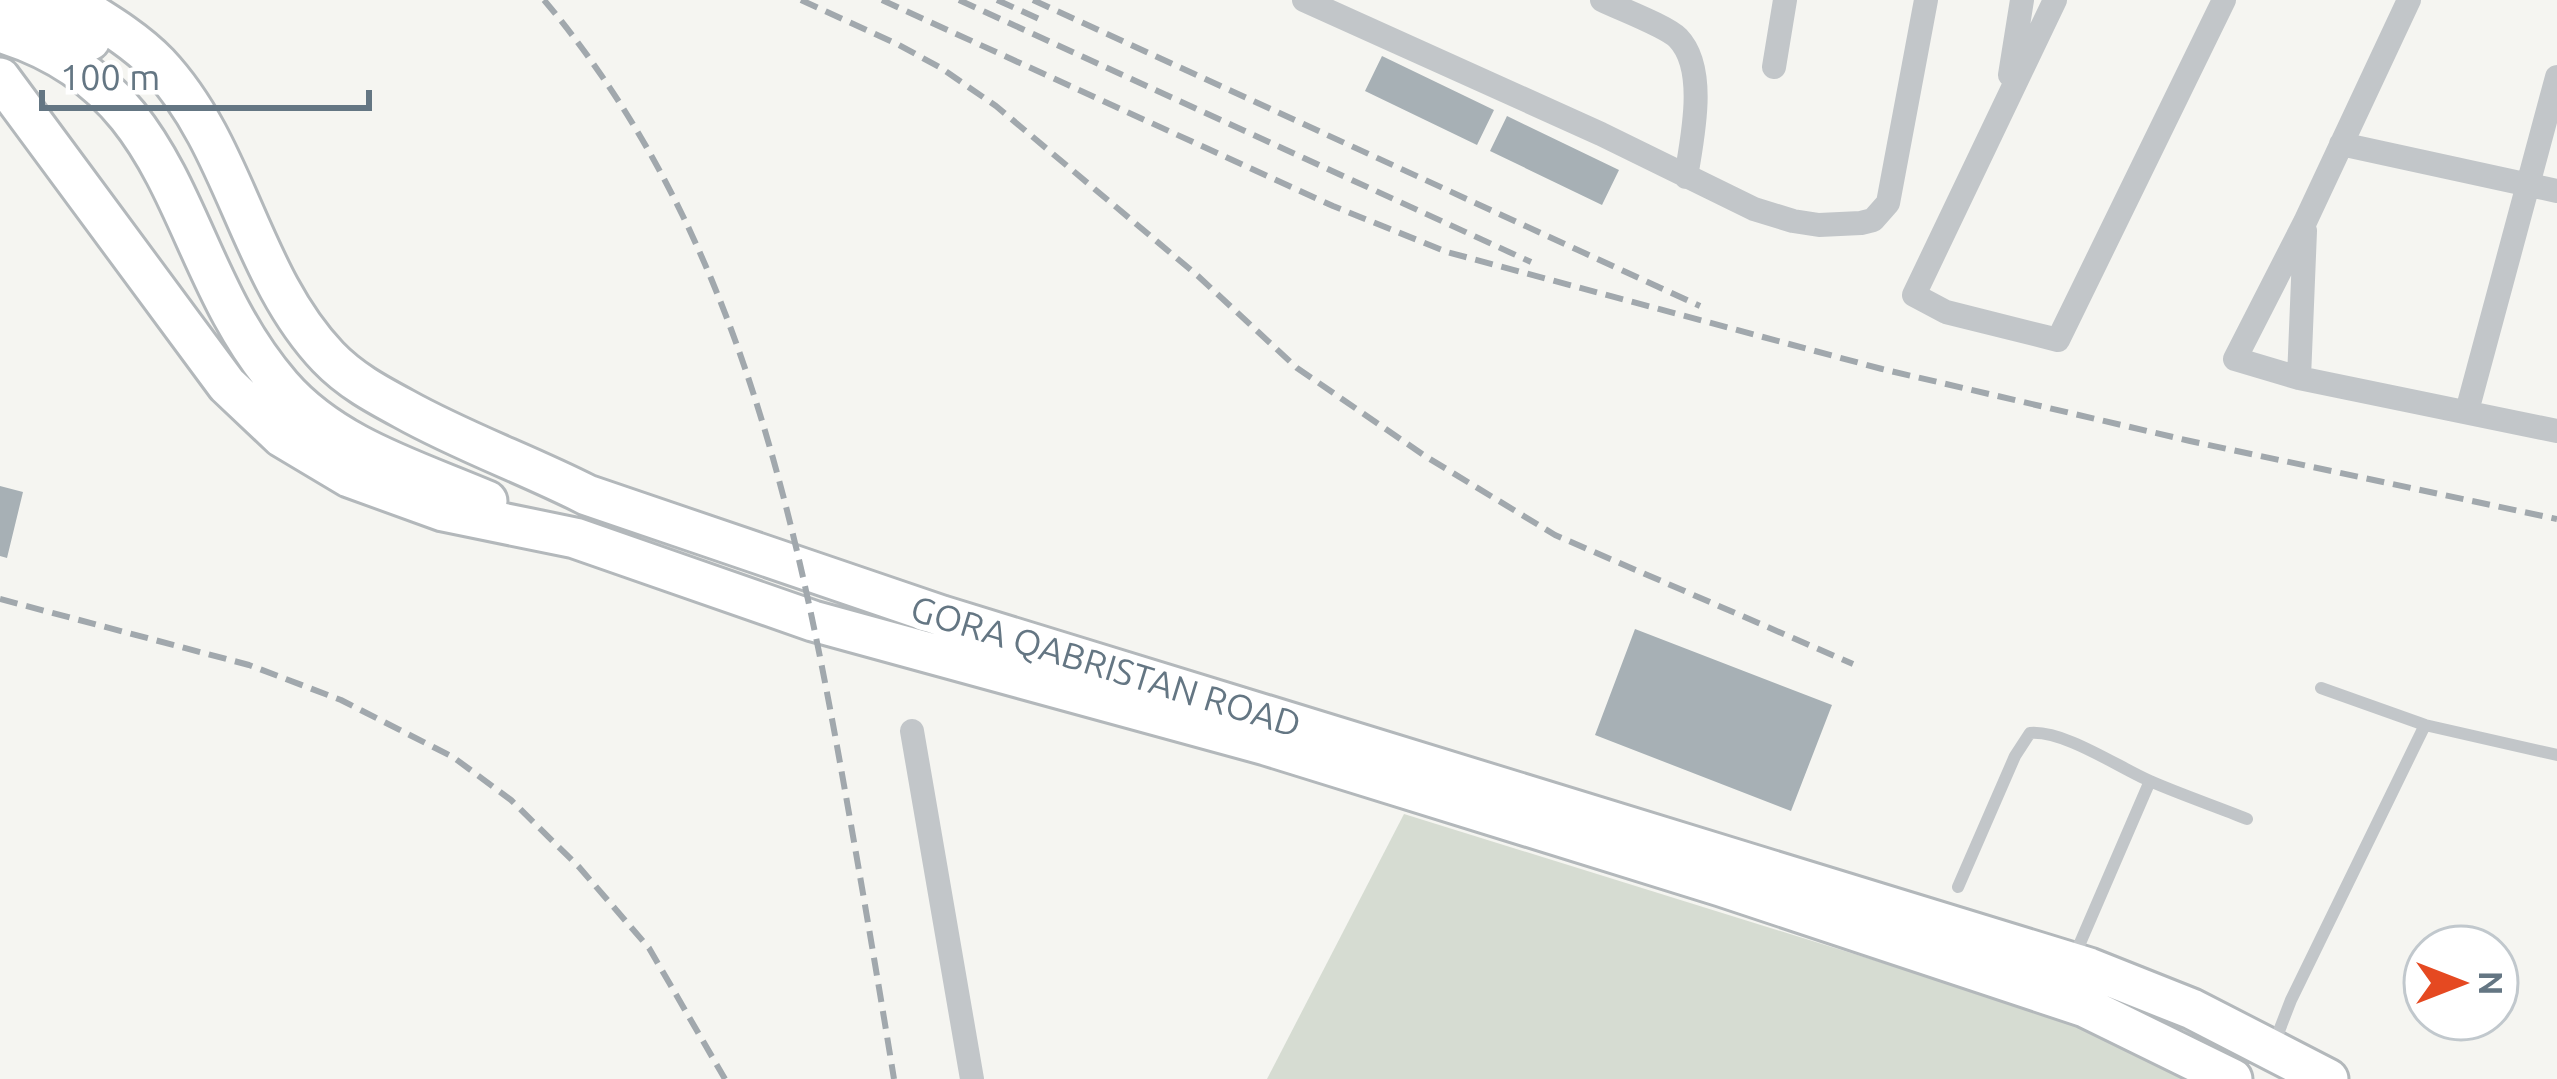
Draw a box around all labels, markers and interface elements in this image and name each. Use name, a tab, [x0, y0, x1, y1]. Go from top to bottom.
scale bar	[42, 36, 369, 110]
text: 100 m	[60, 56, 160, 97]
street label: GORA QABRISTAN ROAD	[906, 587, 1306, 744]
north arrow	[2401, 923, 2521, 1043]
text: N	[2473, 971, 2510, 995]

